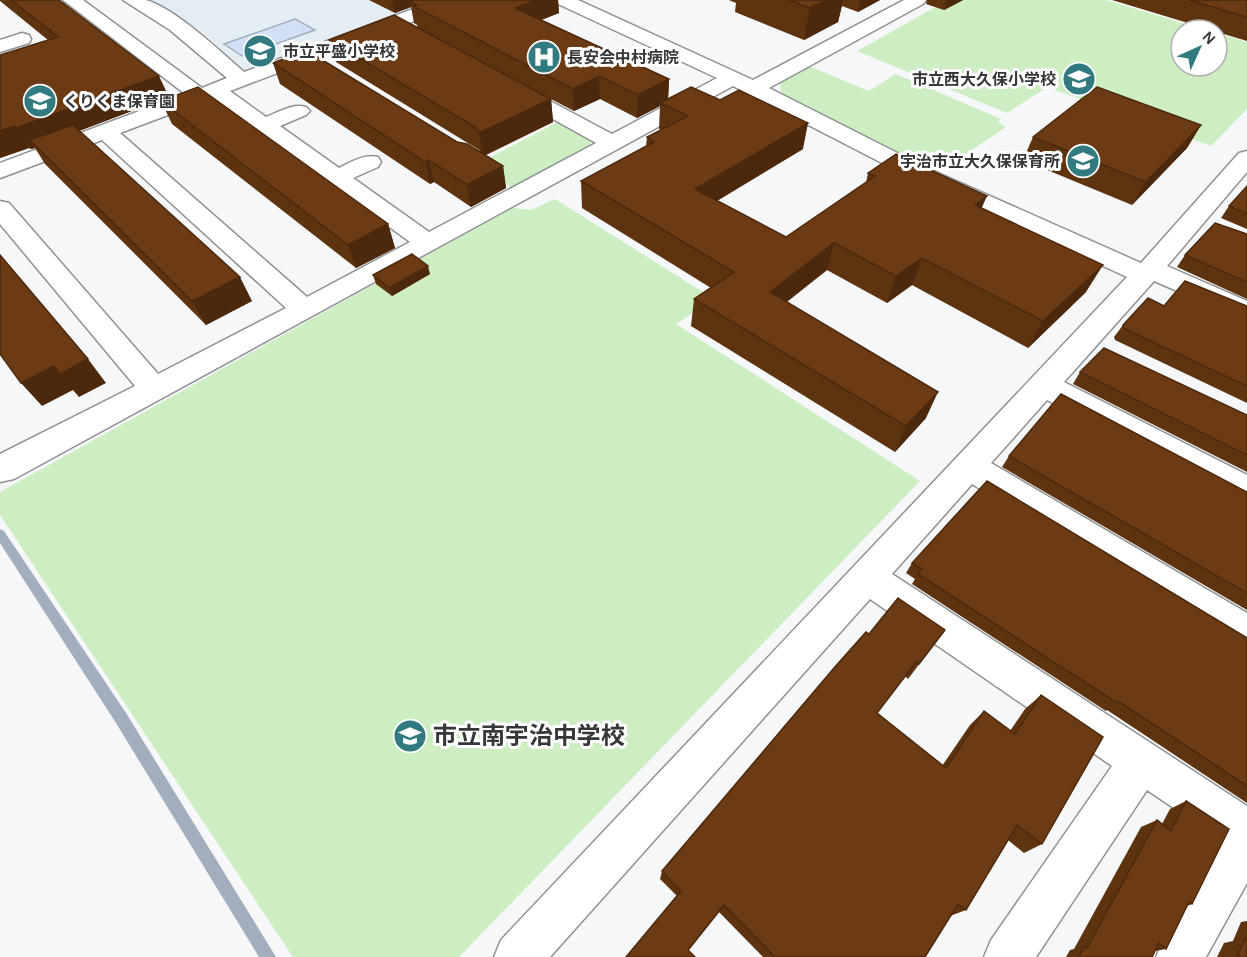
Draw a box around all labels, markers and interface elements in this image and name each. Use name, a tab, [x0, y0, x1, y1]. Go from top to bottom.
north arrow	[1169, 18, 1229, 78]
text: N	[1198, 27, 1220, 49]
school or university icon: 市立平盛小学校	[242, 33, 278, 69]
hospital icon: 長安会中村病院	[526, 39, 562, 75]
place label: 市立平盛小学校	[283, 42, 395, 61]
place label: 長安会中村病院	[567, 48, 679, 67]
school or university icon: 市立西大久保小学校	[1061, 61, 1097, 97]
place label: 市立西大久保小学校	[912, 70, 1056, 89]
school or university icon: くりくま保育園	[22, 83, 58, 119]
place label: くりくま保育園	[63, 92, 175, 111]
school or university icon: 宇治市立大久保保育所	[1065, 143, 1101, 179]
place label: 宇治市立大久保保育所	[900, 152, 1060, 171]
school or university icon: 市立南宇治中学校	[392, 718, 428, 754]
place label: 市立南宇治中学校	[433, 722, 625, 750]

